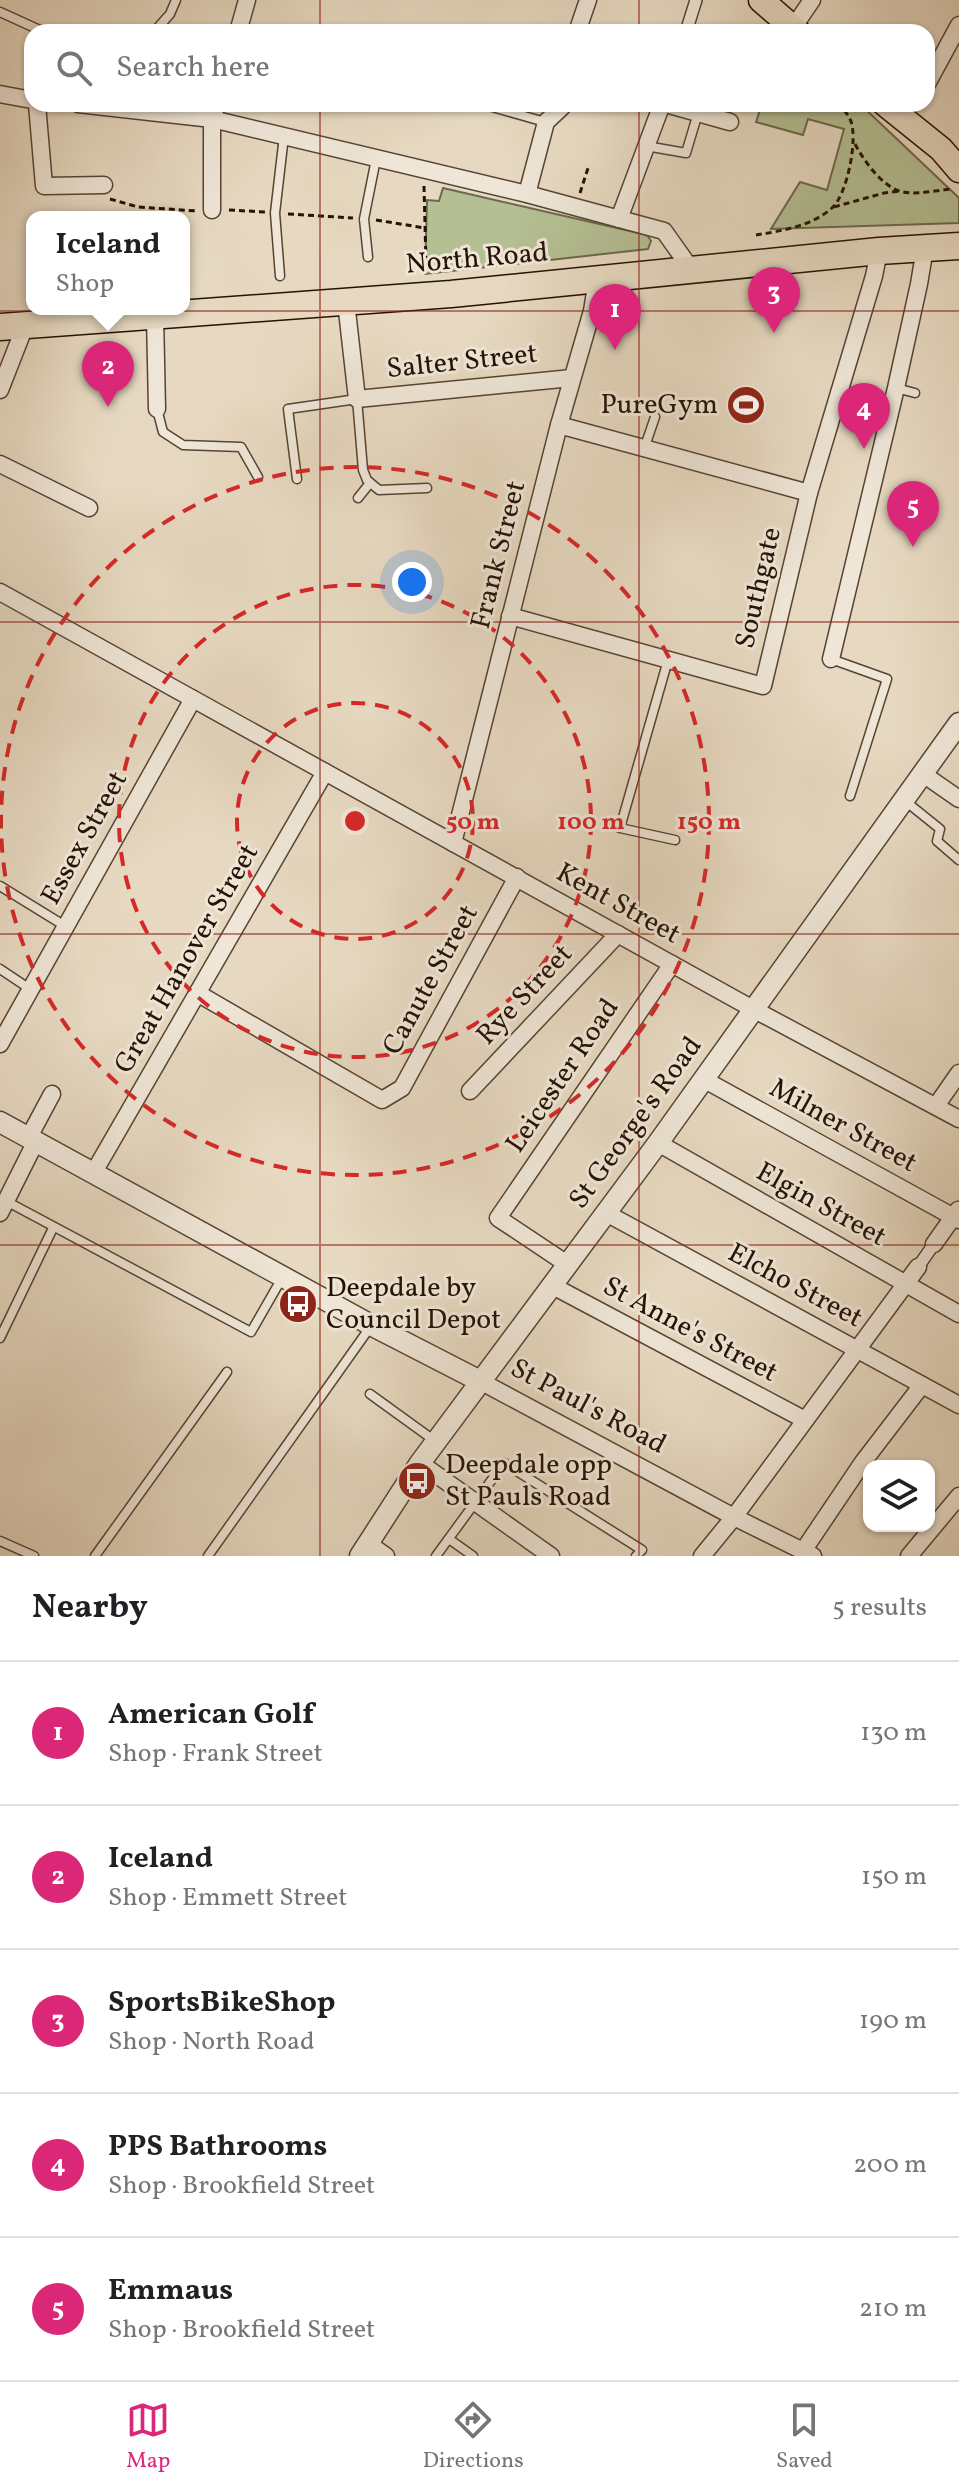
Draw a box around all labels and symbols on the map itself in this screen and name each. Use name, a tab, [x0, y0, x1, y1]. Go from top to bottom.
street label: North Road	[404, 233, 550, 285]
pin: 3	[748, 267, 800, 333]
pin: 1	[589, 284, 641, 350]
street label: Salter Street	[385, 335, 539, 389]
pin: 2	[82, 341, 134, 407]
pin: 4	[838, 383, 890, 449]
sports icon: PureGym	[725, 384, 767, 426]
place label: PureGym	[601, 386, 718, 425]
street label: Frank Street	[462, 477, 536, 633]
pin: 5	[887, 481, 939, 547]
street label: Southgate	[726, 524, 792, 652]
your location	[392, 562, 432, 602]
street label: Essex Street	[32, 764, 138, 912]
text: 50 m	[446, 806, 500, 840]
text: 100 m	[557, 806, 625, 840]
text: 150 m	[677, 806, 741, 840]
centre of rings	[341, 807, 369, 835]
street label: Great Hanover Street	[105, 837, 269, 1081]
street label: Kent Street	[549, 854, 687, 954]
street label: Canute Street	[374, 898, 488, 1062]
street label: Rye Street	[468, 936, 582, 1054]
street label: Leicester Road	[497, 991, 629, 1161]
street label: St George's Road	[560, 1029, 712, 1217]
street label: Milner Street	[762, 1069, 924, 1183]
street label: Elgin Street	[749, 1153, 893, 1257]
street label: Elcho Street	[721, 1234, 869, 1338]
street label: St Anne's Street	[596, 1267, 784, 1393]
place label: Deepdale by Council Depot	[326, 1269, 501, 1340]
bus stop icon: Deepdale by Council Depot	[277, 1283, 319, 1325]
street label: St Paul's Road	[503, 1349, 673, 1465]
place label: Deepdale opp St Pauls Road	[445, 1446, 612, 1517]
bus stop icon: Deepdale opp St Pauls Road	[396, 1460, 438, 1502]

